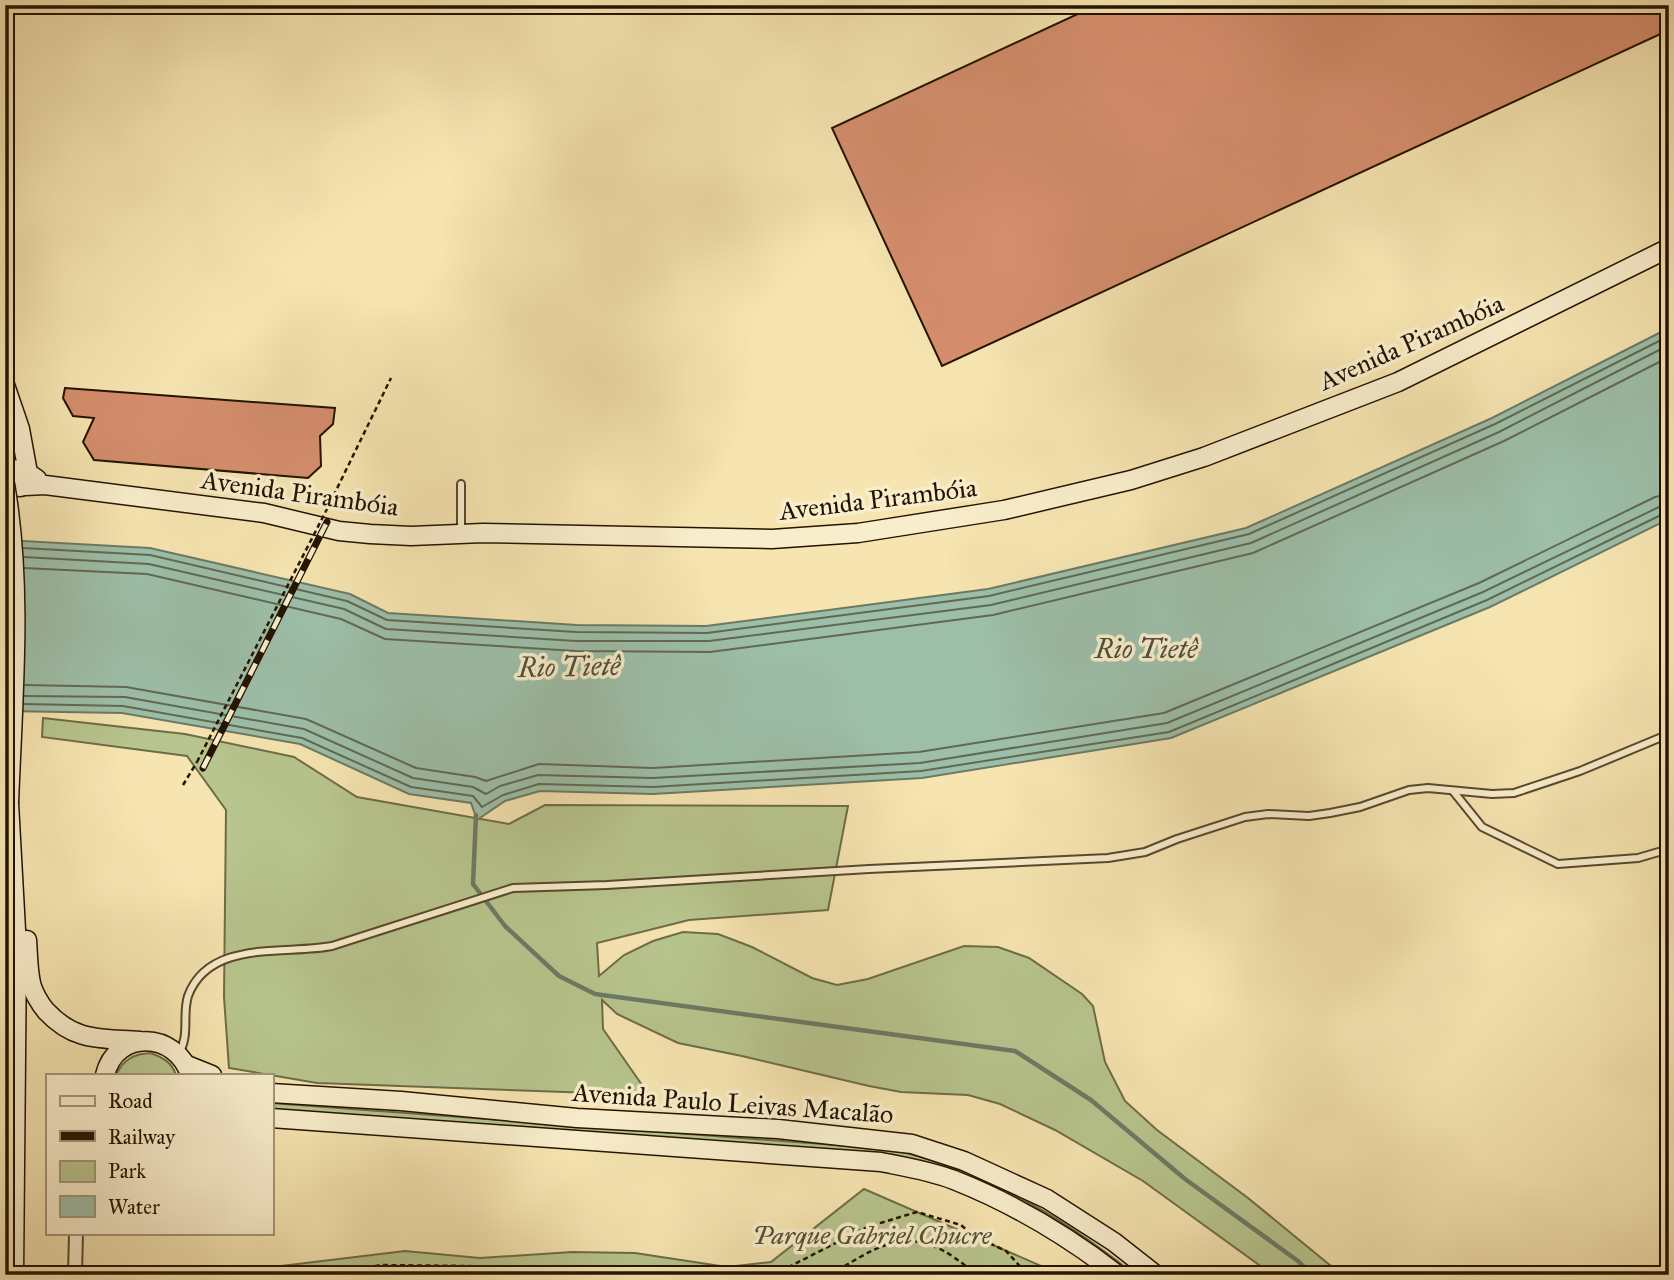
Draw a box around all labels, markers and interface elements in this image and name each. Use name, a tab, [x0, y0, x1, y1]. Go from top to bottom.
street label: Avenida Pirambóia	[1313, 287, 1508, 397]
street label: Avenida Pirambóia	[198, 463, 401, 523]
street label: Avenida Pirambóia	[776, 471, 979, 527]
water label: Rio Tietê	[1094, 631, 1199, 666]
water label: Rio Tietê	[516, 648, 622, 685]
legend	[46, 1074, 273, 1234]
street label: Avenida Paulo Leivas Macalão	[570, 1076, 895, 1130]
text: Road	[108, 1088, 153, 1114]
text: Railway	[108, 1124, 176, 1150]
text: Park	[108, 1158, 146, 1184]
text: Water	[108, 1194, 160, 1220]
park label: Parque Gabriel Chucre	[752, 1219, 993, 1251]

